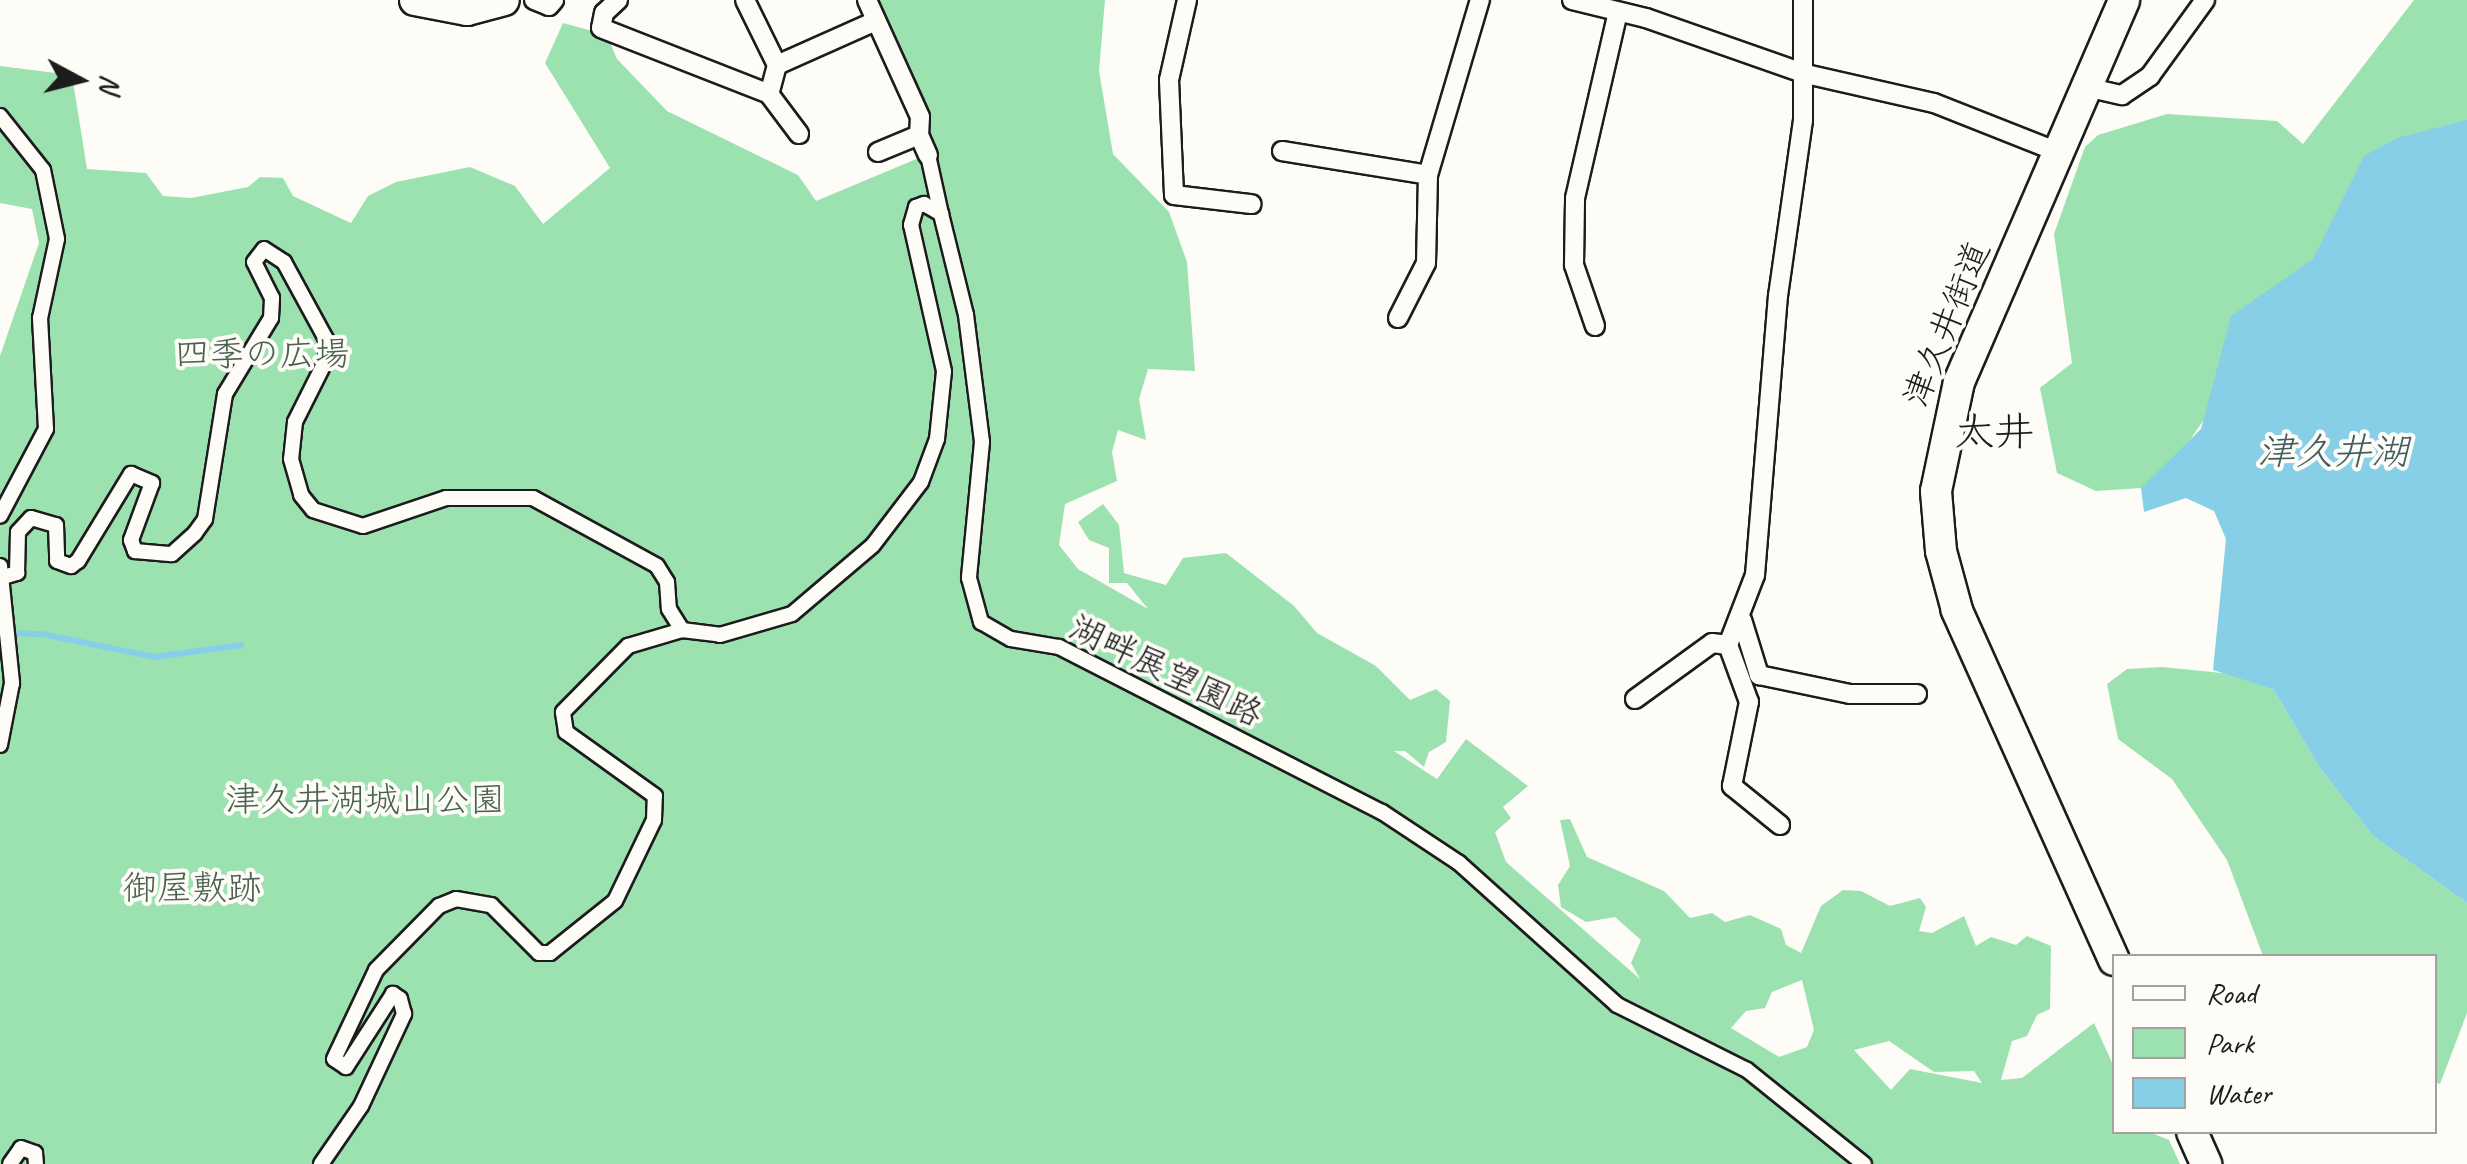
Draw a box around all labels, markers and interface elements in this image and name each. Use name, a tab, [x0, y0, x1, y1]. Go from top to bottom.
north arrow	[30, 30, 130, 130]
text: N	[92, 73, 129, 94]
street label: 津久井街道	[1895, 235, 1999, 413]
park label: 四季の広場	[175, 333, 349, 375]
district label: 太井	[1954, 408, 2034, 456]
water label: 津久井湖	[2257, 429, 2409, 475]
street label: 湖畔展望園路	[1062, 606, 1270, 736]
park label: 津久井湖城山公園	[225, 779, 505, 821]
park label: 御屋敷跡	[122, 867, 262, 909]
legend	[2112, 954, 2437, 1134]
text: Road	[2206, 974, 2256, 1012]
text: Park	[2206, 1024, 2254, 1062]
text: Water	[2206, 1074, 2271, 1112]

